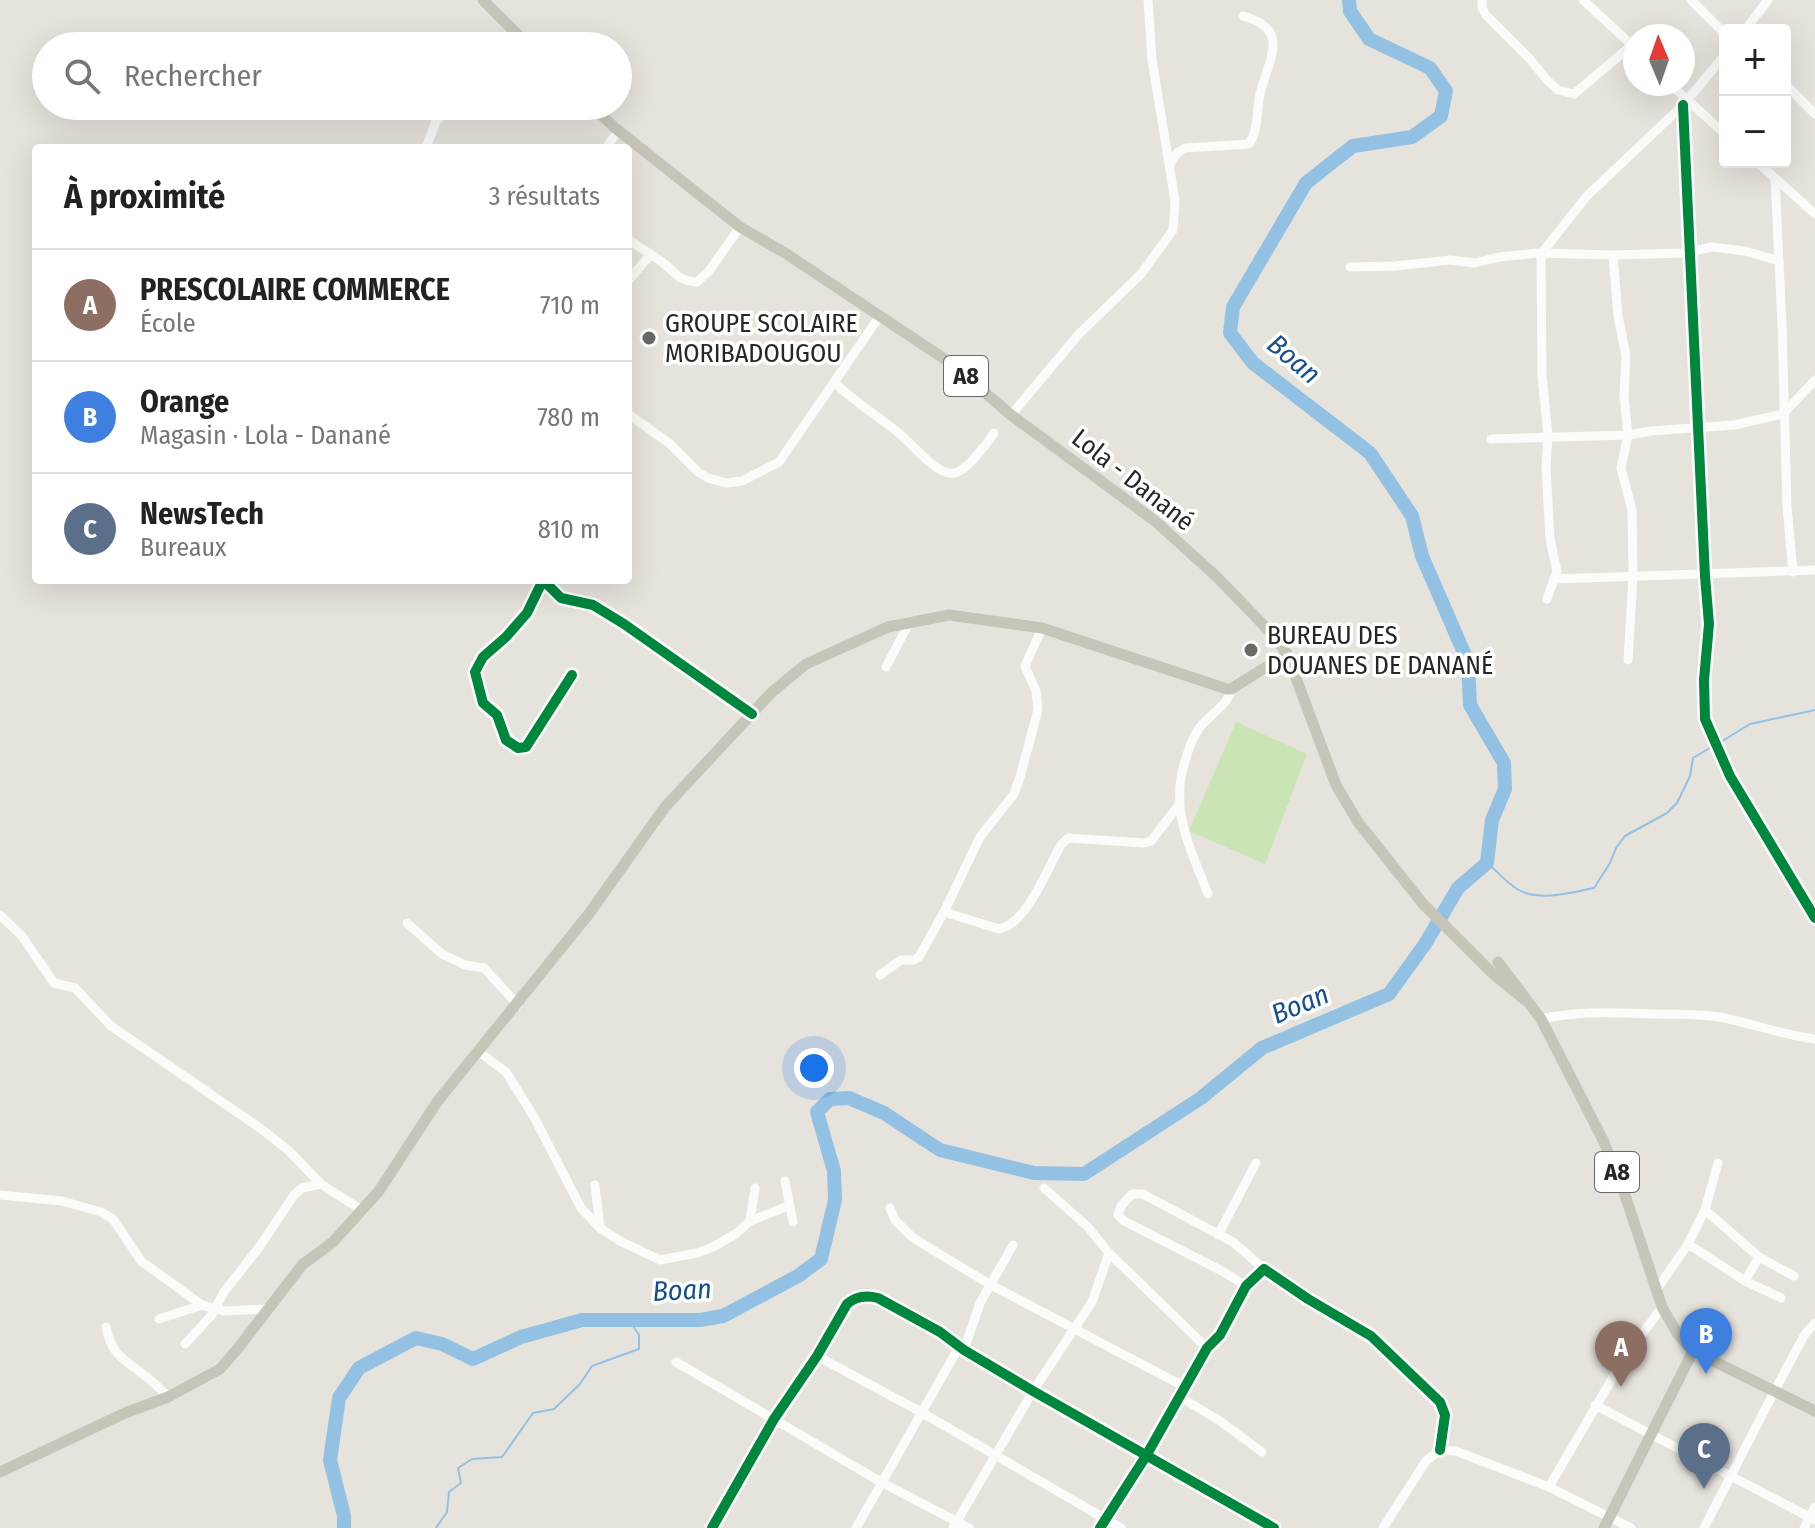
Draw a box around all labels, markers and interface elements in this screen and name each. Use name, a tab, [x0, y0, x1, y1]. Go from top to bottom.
north arrow	[1623, 24, 1695, 96]
map controls	[1719, 24, 1791, 168]
button: +	[1719, 24, 1791, 96]
search box	[32, 32, 632, 120]
icon: search	[60, 54, 104, 98]
text: Rechercher	[124, 58, 262, 94]
button: −	[1719, 96, 1791, 168]
text: À proximité	[64, 176, 225, 217]
text: 3 résultats	[489, 181, 600, 212]
text: PRESCOLAIRE COMMERCE	[140, 272, 450, 308]
text: A	[83, 290, 97, 321]
text: 710 m	[540, 290, 600, 321]
text: École	[140, 308, 196, 339]
place label: GROUPE SCOLAIRE MORIBADOUGOU	[665, 308, 858, 369]
water label: Boan	[1261, 327, 1327, 391]
marker: GROUPE SCOLAIRE MORIBADOUGOU	[640, 329, 658, 347]
road number: A8	[944, 356, 988, 396]
text: Orange	[140, 384, 229, 420]
text: B	[83, 402, 97, 433]
text: 780 m	[537, 402, 600, 433]
text: Magasin · Lola - Danané	[140, 420, 391, 451]
street label: Lola - Danané	[1066, 423, 1200, 537]
text: NewsTech	[140, 496, 264, 532]
text: C	[83, 514, 97, 545]
text: 810 m	[538, 514, 600, 545]
text: Bureaux	[140, 532, 227, 563]
place label: BUREAU DES DOUANES DE DANANÉ	[1267, 620, 1493, 681]
marker: BUREAU DES DOUANES DE DANANÉ	[1242, 641, 1260, 659]
water label: Boan	[1266, 977, 1334, 1031]
your location	[794, 1048, 834, 1088]
road number: A8	[1595, 1152, 1639, 1192]
water label: Boan	[652, 1272, 712, 1308]
pin: B	[1680, 1308, 1732, 1374]
pin: A	[1595, 1321, 1647, 1387]
pin: C	[1678, 1423, 1730, 1489]

